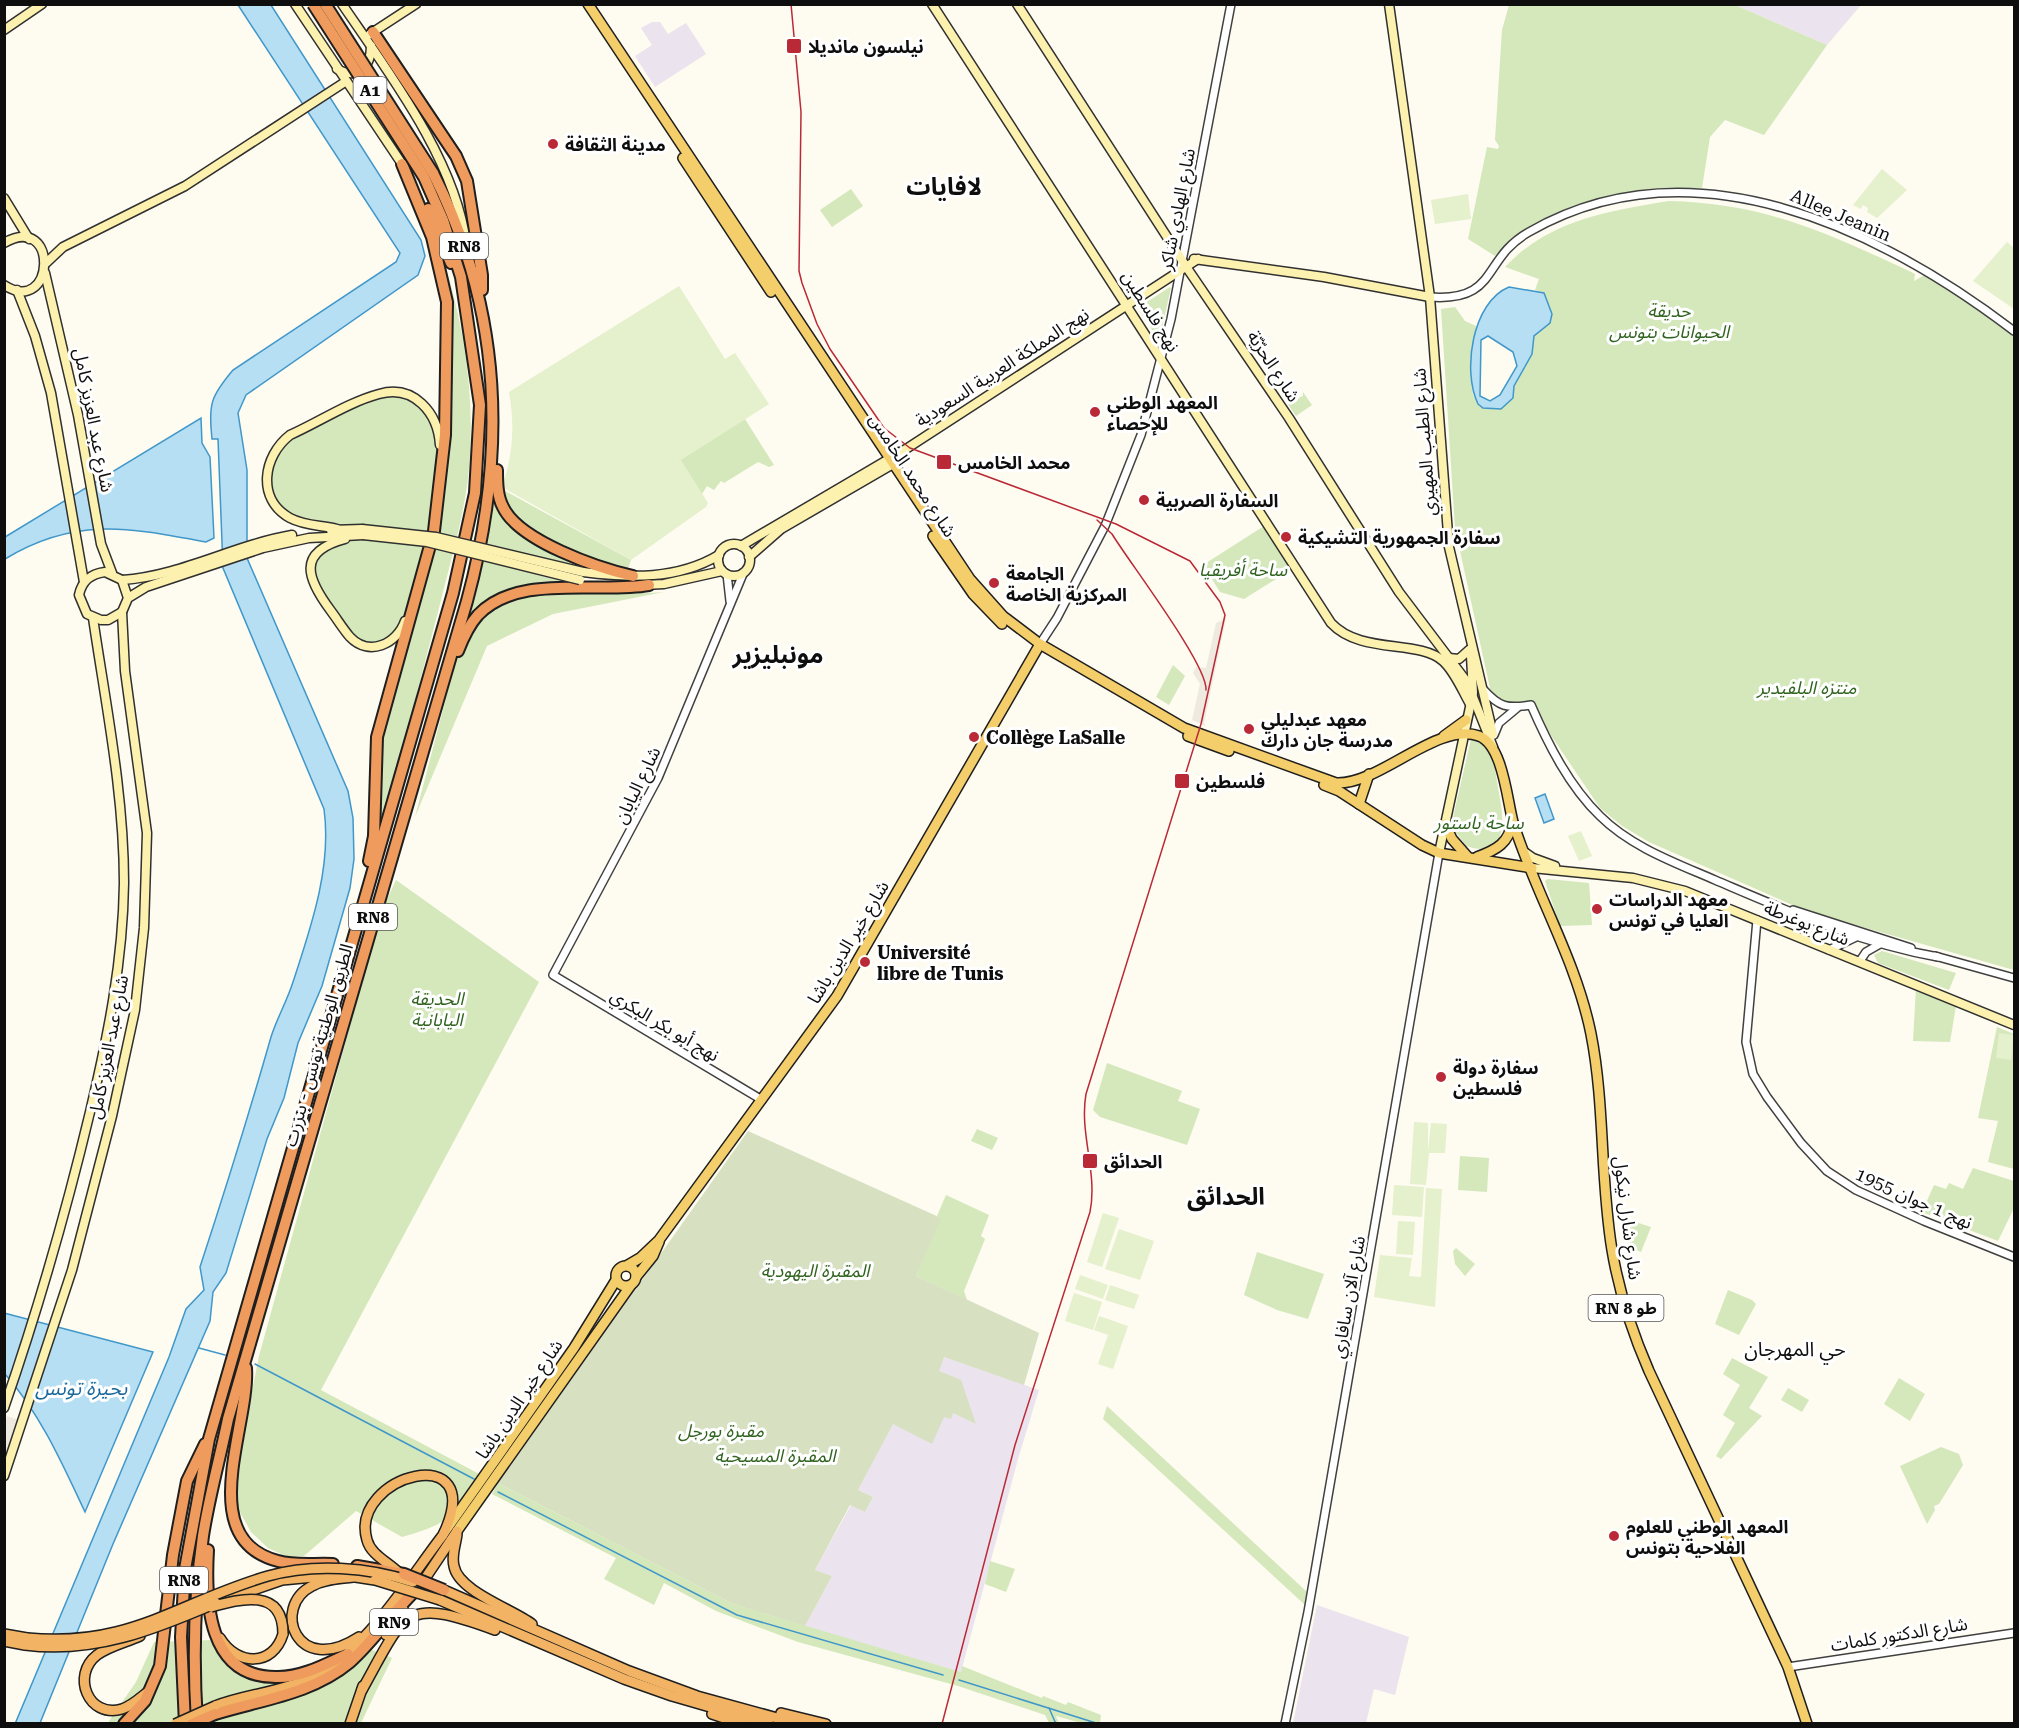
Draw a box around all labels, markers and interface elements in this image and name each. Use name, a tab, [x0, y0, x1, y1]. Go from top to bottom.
place label: نيلسون مانديلا	[808, 36, 924, 57]
marker: نيلسون مانديلا	[785, 37, 803, 55]
road number: A1	[354, 77, 386, 103]
place label: مدينة الثقافة	[565, 134, 666, 155]
marker: مدينة الثقافة	[546, 137, 560, 151]
street label: شارع الهادي شاكر	[1155, 146, 1203, 273]
district label: لافايات	[906, 173, 982, 201]
street label: Allee Jeanin	[1788, 184, 1895, 246]
road number: RN8	[440, 233, 488, 259]
street label: نهج فلسطين	[1115, 267, 1184, 357]
park label: حديقة الحيوانات بتونس	[1609, 300, 1731, 343]
street label: نهج المملكة العربية السعودية	[911, 303, 1094, 433]
street label: شارع الحرّيّة	[1240, 326, 1305, 408]
street label: شارع عبد العزيز كامل	[66, 346, 118, 495]
street label: شارع الطيب المهيري	[1408, 367, 1444, 517]
place label: المعهد الوطني للإحصاء	[1107, 392, 1218, 436]
marker: المعهد الوطني للإحصاء	[1088, 405, 1102, 419]
street label: شارع محمد الخامس	[862, 409, 961, 543]
place label: محمد الخامس	[958, 452, 1070, 473]
marker: محمد الخامس	[935, 453, 953, 471]
place label: السفارة الصربية	[1156, 490, 1279, 512]
marker: السفارة الصربية	[1137, 493, 1151, 507]
place label: سفارة الجمهورية التشيكية	[1298, 527, 1501, 549]
marker: سفارة الجمهورية التشيكية	[1279, 530, 1293, 544]
park label: ساحة أفريقيا	[1199, 558, 1288, 581]
place label: الجامعة المركزية الخاصة	[1006, 563, 1127, 606]
marker: الجامعة المركزية الخاصة	[987, 576, 1001, 590]
district label: مونبليزير	[732, 641, 823, 669]
park label: منتزه البلفيدير	[1756, 677, 1857, 699]
place label: معهد عبدليلي مدرسة جان دارك	[1261, 709, 1393, 752]
marker: معهد عبدليلي مدرسة جان دارك	[1242, 722, 1256, 736]
place label: Collège LaSalle	[986, 727, 1126, 748]
marker: Collège LaSalle	[967, 730, 981, 744]
street label: شارع اليابان	[609, 743, 668, 829]
place label: فلسطين	[1196, 771, 1265, 792]
marker: فلسطين	[1173, 772, 1191, 790]
park label: ساحة باستور	[1432, 812, 1525, 834]
street label: شارع خير الدين باشا	[803, 877, 896, 1009]
place label: معهد الدراسات العليا في تونس	[1609, 889, 1729, 935]
street label: شارع يوغرطة	[1760, 896, 1853, 953]
marker: معهد الدراسات العليا في تونس	[1590, 902, 1604, 916]
road number: RN8	[349, 904, 397, 930]
street label: الطريق الوطنية تونس - بنزرت	[279, 941, 358, 1149]
place label: Université libre de Tunis	[877, 942, 1004, 984]
marker: Université libre de Tunis	[858, 955, 872, 969]
street label: شارع عبد العزيز كامل	[84, 973, 136, 1122]
street label: نهج أبو بكر البكري	[605, 984, 723, 1068]
park label: الحديقة اليابانية	[410, 988, 465, 1030]
place label: سفارة دولة فلسطين	[1453, 1057, 1539, 1099]
marker: سفارة دولة فلسطين	[1434, 1070, 1448, 1084]
place label: الحدائق	[1104, 1151, 1162, 1173]
marker: الحدائق	[1081, 1152, 1099, 1170]
street label: شارع شارل نيكول	[1606, 1155, 1646, 1281]
street label: نهج 1 جوان 1955	[1851, 1163, 1976, 1236]
district label: الحدائق	[1187, 1183, 1265, 1212]
street label: شارع آلان سافاري	[1327, 1234, 1373, 1361]
park label: المقبرة اليهودية	[761, 1260, 871, 1282]
road number: RN 8 طو	[1588, 1295, 1664, 1321]
street label: شارع خير الدين باشا	[471, 1335, 570, 1465]
district label: حي المهرجان	[1744, 1337, 1846, 1365]
water label: بحيرة تونس	[35, 1376, 128, 1400]
park label: مقبرة بورجل	[678, 1420, 764, 1442]
park label: المقبرة المسيحية	[714, 1445, 837, 1467]
place label: المعهد الوطني للعلوم الفلاحية بتونس	[1626, 1516, 1788, 1558]
marker: المعهد الوطني للعلوم الفلاحية بتونس	[1607, 1529, 1621, 1543]
road number: RN8	[160, 1567, 208, 1593]
road number: RN9	[370, 1609, 418, 1635]
street label: شارع الدكتور كلمات	[1829, 1613, 1970, 1659]

